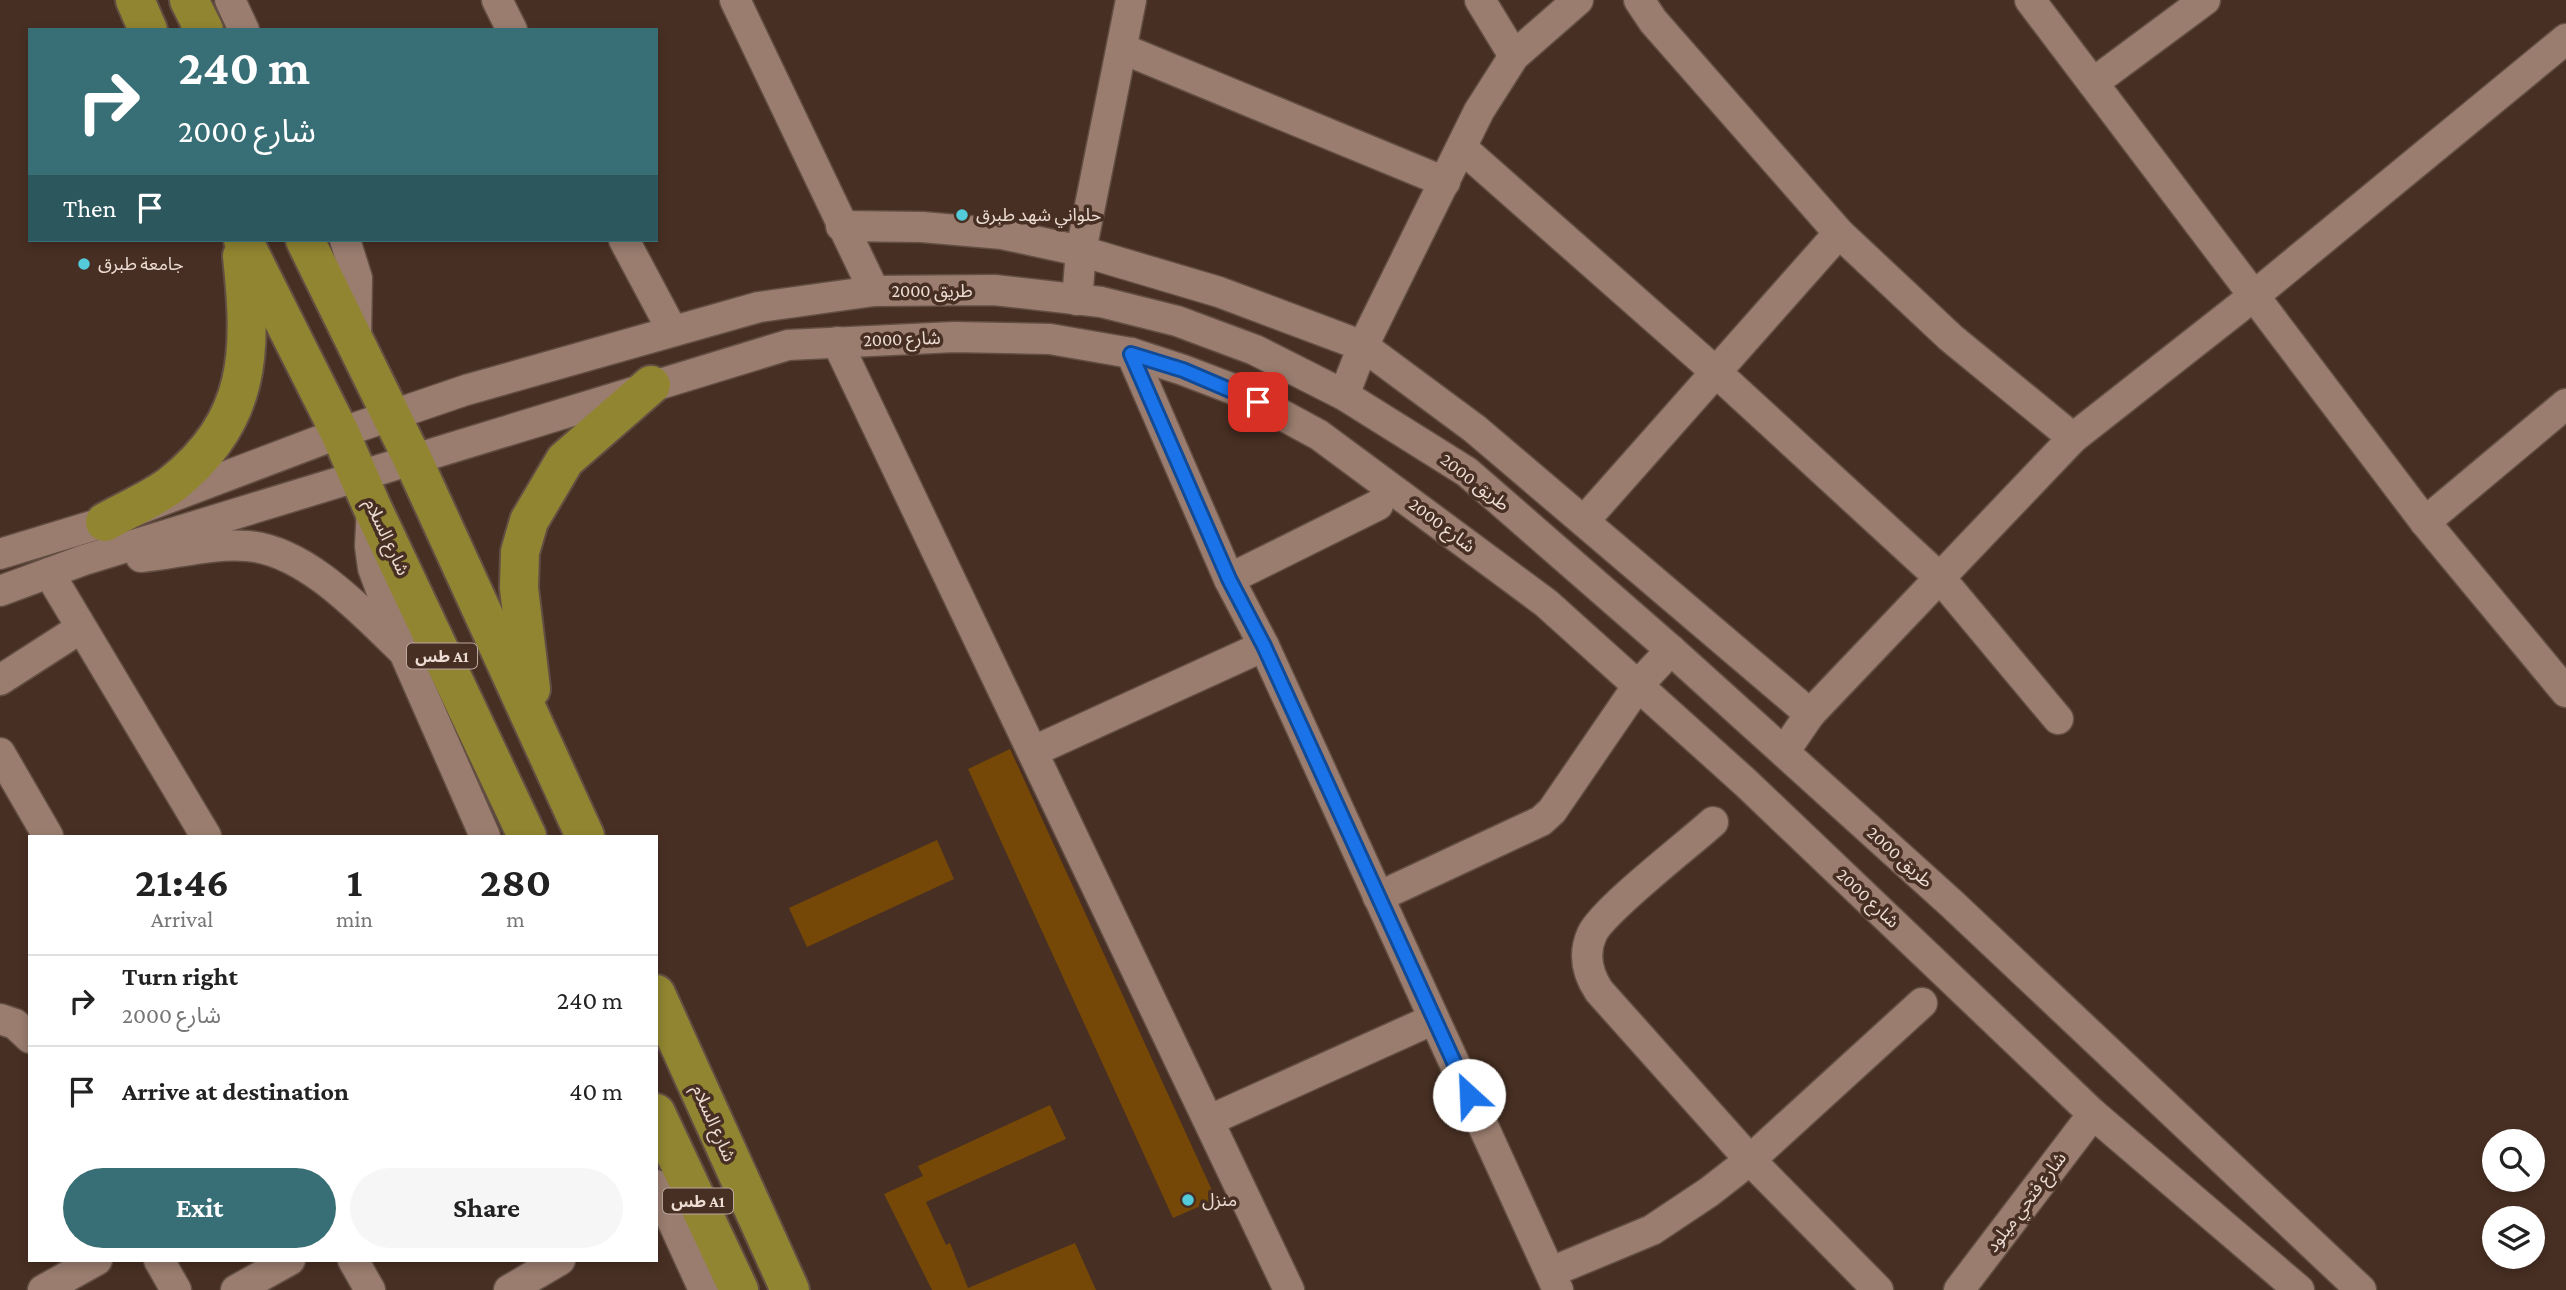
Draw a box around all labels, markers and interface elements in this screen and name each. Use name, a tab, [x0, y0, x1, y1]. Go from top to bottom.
text: 240 m	[178, 40, 310, 95]
icon: right	[63, 56, 154, 147]
text: شارع 2000	[178, 113, 316, 149]
icon: arrive	[131, 189, 169, 227]
text: Then	[63, 194, 117, 223]
place label: حلواني شهد طبرق	[976, 205, 1101, 228]
marker: حلواني شهد طبرق	[954, 207, 970, 223]
place label: جامعة طبرق	[98, 254, 184, 275]
marker: جامعة طبرق	[76, 256, 92, 272]
street label: طريق 2000	[891, 281, 973, 302]
street label: شارع 2000	[863, 328, 941, 354]
pin	[1228, 372, 1288, 432]
icon: arrive	[1239, 383, 1277, 421]
street label: طريق 2000	[1436, 449, 1513, 516]
street label: شارع 2000	[1403, 494, 1479, 560]
street label: شارع السلام	[357, 496, 413, 580]
road number: طس A1	[407, 643, 477, 668]
street label: طريق 2000	[1862, 822, 1937, 892]
text: 21:46	[135, 858, 229, 905]
text: 1	[347, 858, 362, 905]
text: 280	[480, 858, 551, 905]
street label: شارع 2000	[1830, 864, 1903, 935]
text: Arrival	[151, 906, 213, 932]
text: min	[336, 906, 373, 932]
text: m	[506, 906, 525, 932]
text: Turn right	[122, 962, 238, 991]
icon: right	[63, 982, 101, 1020]
text: 240 m	[557, 986, 623, 1015]
text: شارع 2000	[122, 1002, 221, 1028]
position arrow	[1432, 1058, 1506, 1132]
icon: arrive	[63, 1073, 101, 1111]
text: Arrive at destination	[122, 1077, 349, 1106]
text: 40 m	[569, 1077, 623, 1106]
street label: شارع السلام	[684, 1081, 740, 1166]
map controls	[2482, 1129, 2545, 1269]
button: search	[2482, 1129, 2545, 1192]
street label: شارع فتحي ميلود	[1982, 1148, 2073, 1258]
button: Exit	[63, 1168, 336, 1248]
button: Share	[350, 1168, 623, 1248]
road number: طس A1	[663, 1189, 733, 1214]
place label: منزل	[1202, 1190, 1237, 1211]
marker: منزل	[1180, 1192, 1196, 1208]
button: layers	[2482, 1206, 2545, 1269]

